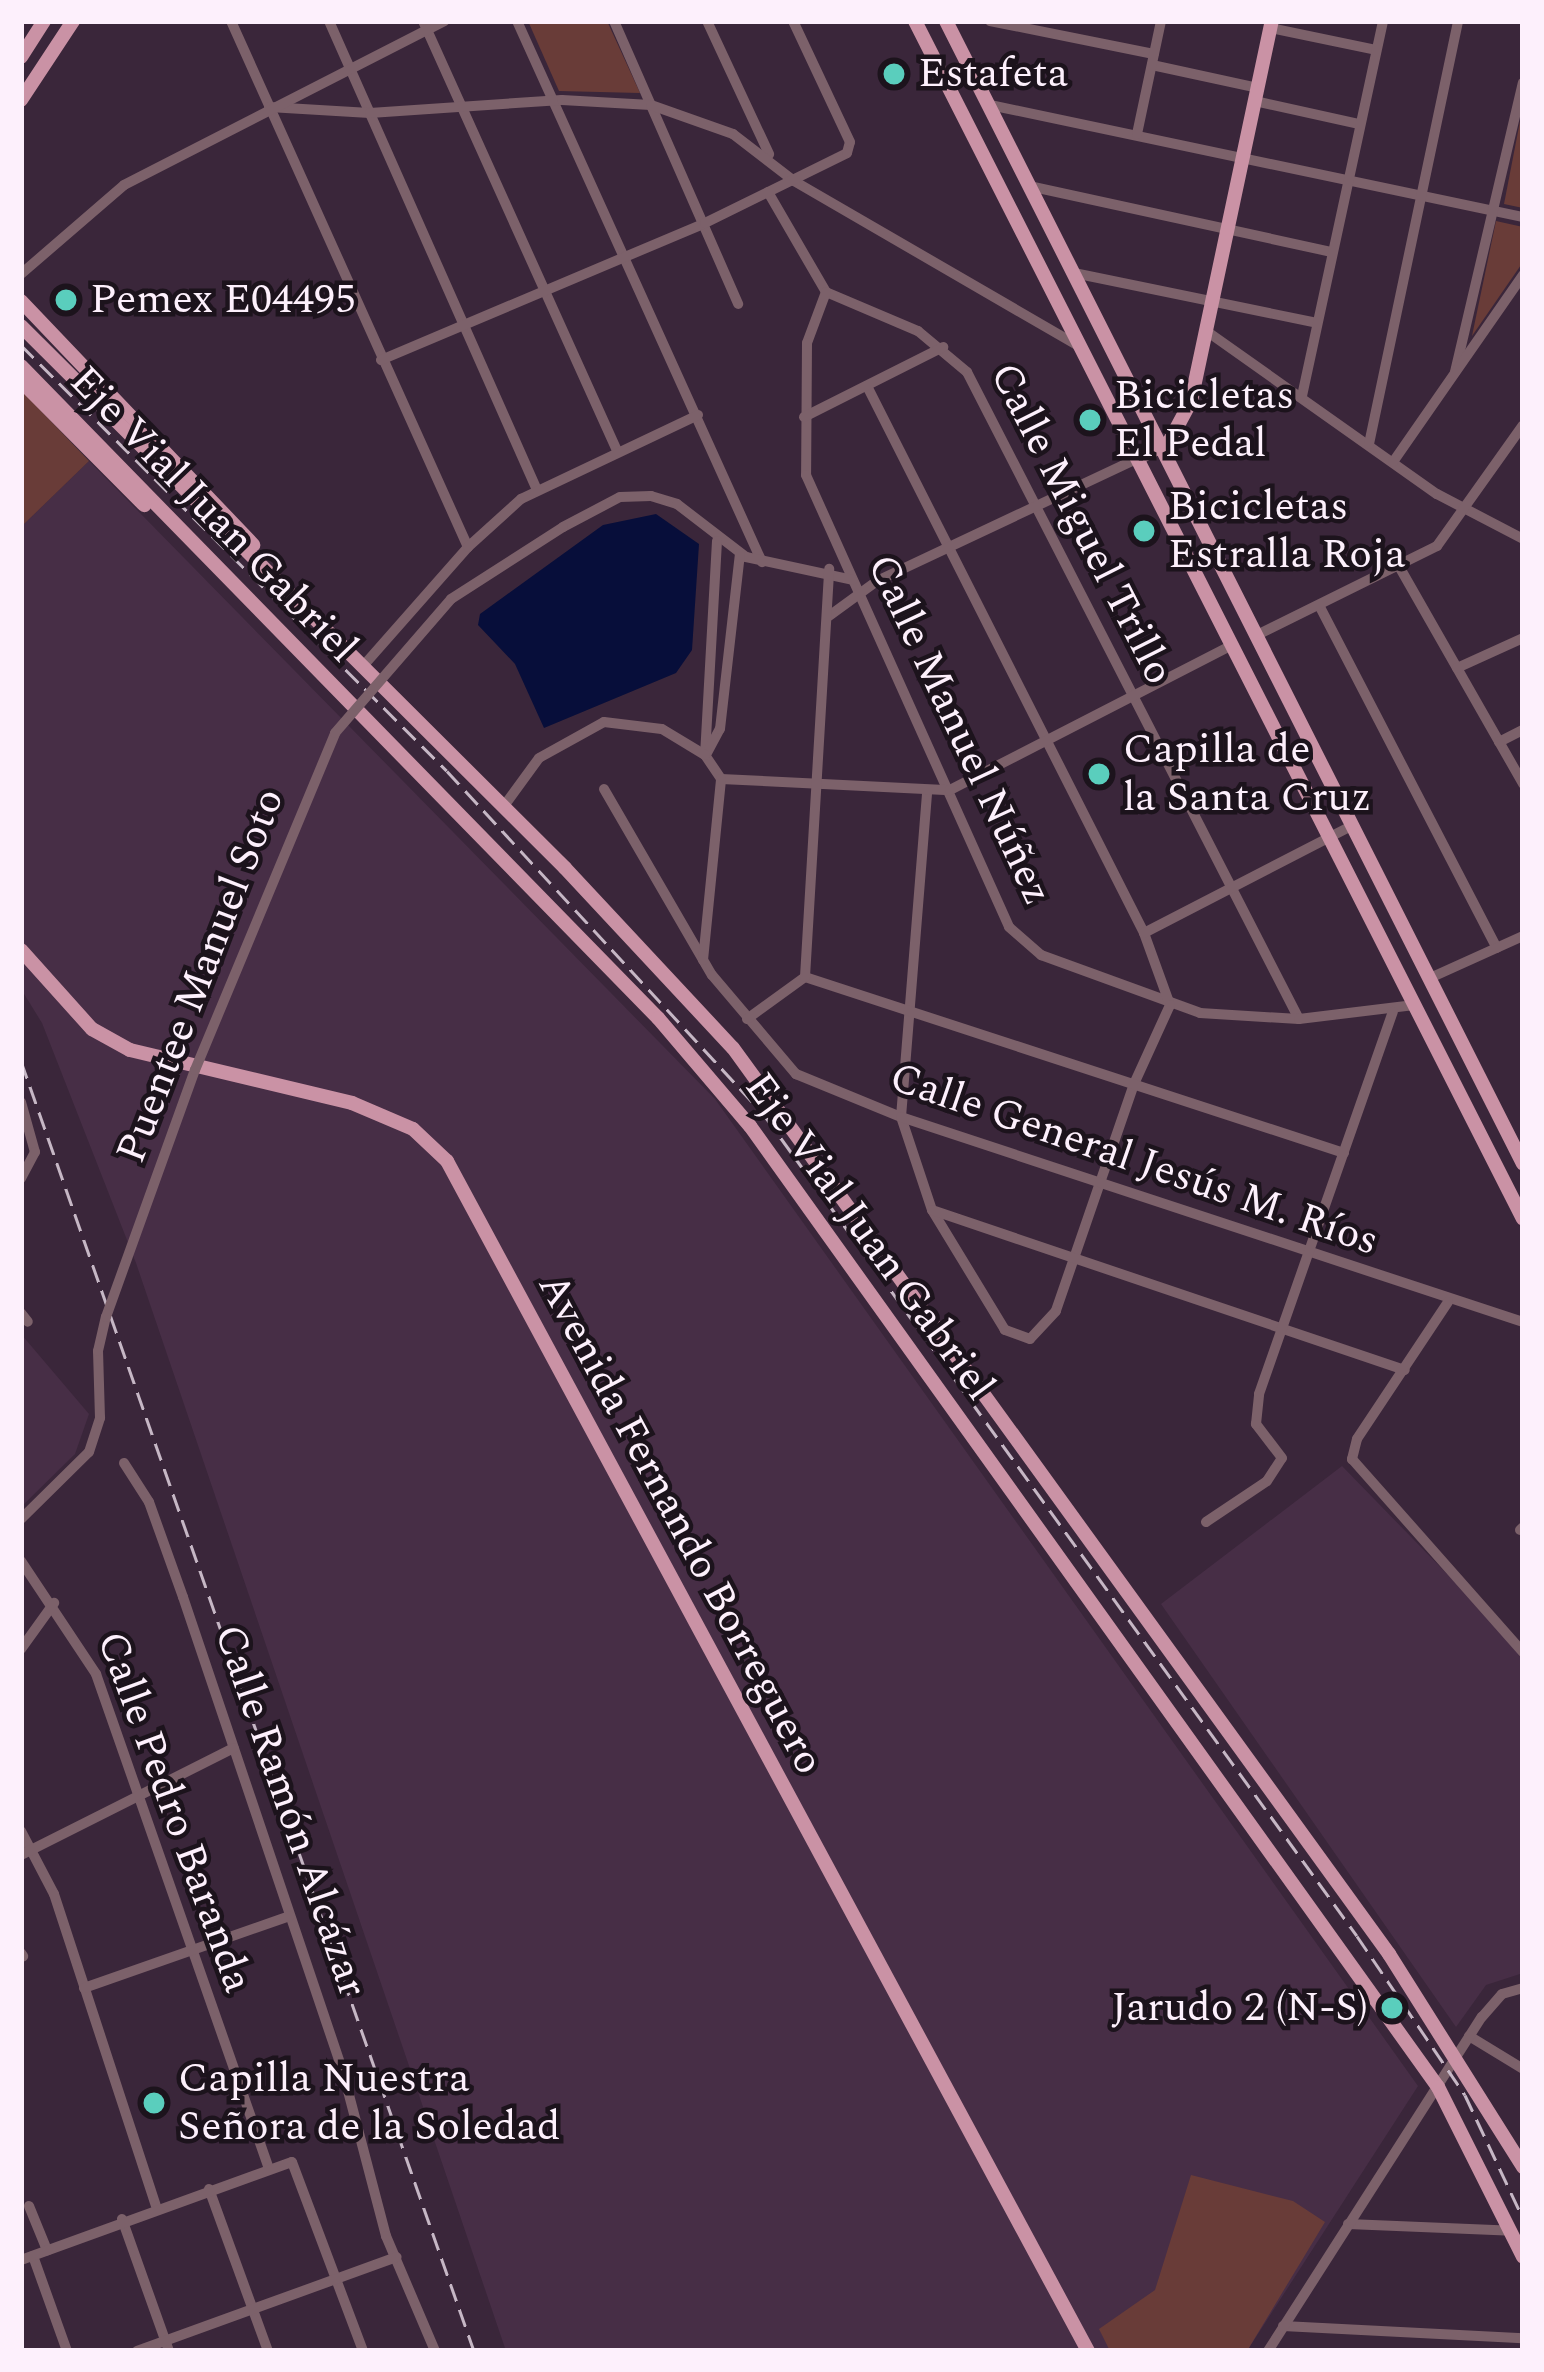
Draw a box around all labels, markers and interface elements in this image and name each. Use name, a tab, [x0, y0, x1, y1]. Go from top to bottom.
place label: Estafeta	[918, 49, 1068, 99]
marker: Estafeta	[881, 61, 907, 87]
place label: Pemex E04495	[90, 275, 356, 325]
marker: Pemex E04495	[53, 287, 79, 313]
street label: Calle Miguel Trillo	[978, 355, 1184, 693]
street label: Eje Vial Juan Gabriel	[59, 356, 367, 674]
place label: Bicicletas El Pedal	[1114, 371, 1294, 470]
marker: Bicicletas El Pedal	[1077, 407, 1103, 433]
place label: Bicicletas Estralla Roja	[1168, 482, 1406, 580]
marker: Bicicletas Estralla Roja	[1131, 518, 1157, 544]
street label: Calle Manuel Núñez	[856, 547, 1062, 913]
place label: Capilla de la Santa Cruz	[1123, 725, 1371, 824]
marker: Capilla de la Santa Cruz	[1086, 761, 1112, 787]
street label: Puentee Manuel Soto	[106, 782, 296, 1170]
street label: Calle General Jesús M. Ríos	[883, 1053, 1385, 1267]
street label: Eje Vial Juan Gabriel	[733, 1063, 1005, 1411]
street label: Avenida Fernando Borreguero	[526, 1265, 834, 1783]
street label: Calle Ramón Alcázar	[203, 1618, 377, 2004]
street label: Calle Pedro Baranda	[85, 1625, 263, 1999]
place label: Jarudo 2 (N-S)	[1111, 1983, 1368, 2033]
marker: Jarudo 2 (N-S)	[1379, 1995, 1405, 2021]
place label: Capilla Nuestra Señora de la Soledad	[178, 2054, 560, 2152]
marker: Capilla Nuestra Señora de la Soledad	[141, 2090, 167, 2116]

